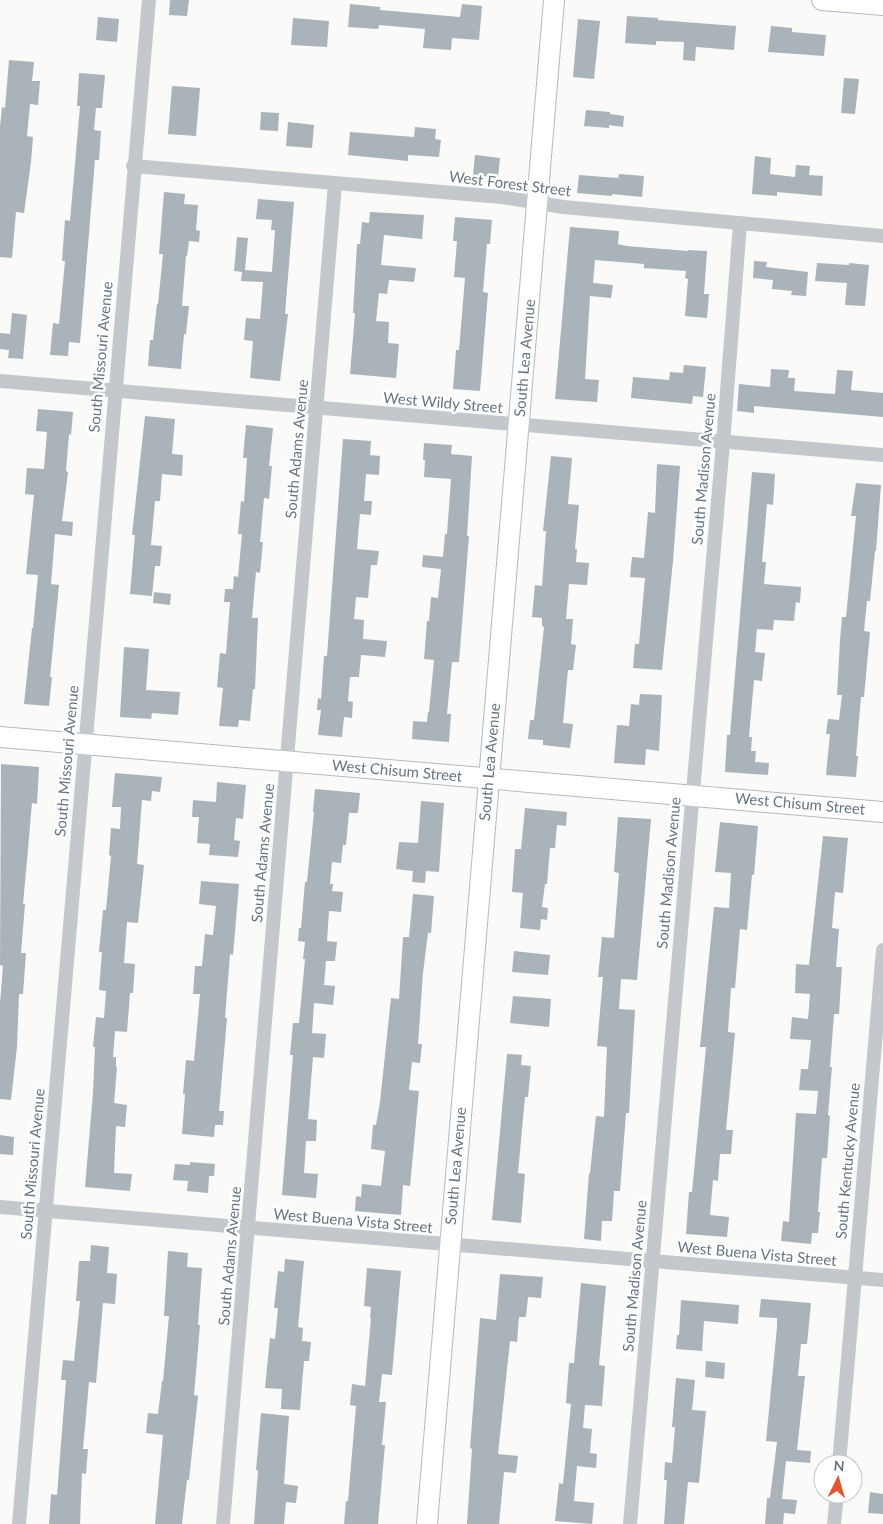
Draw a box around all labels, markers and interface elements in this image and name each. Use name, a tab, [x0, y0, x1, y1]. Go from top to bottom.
street label: West Forest Street	[448, 167, 573, 200]
street label: South Missouri Avenue	[84, 280, 116, 433]
street label: South Lea Avenue	[510, 298, 538, 418]
street label: South Adams Avenue	[281, 378, 311, 519]
street label: West Wildy Street	[383, 388, 504, 416]
street label: South Madison Avenue	[687, 392, 719, 545]
street label: South Missouri Avenue	[50, 684, 82, 837]
street label: South Lea Avenue	[475, 702, 503, 822]
street label: West Chisum Street	[331, 755, 464, 785]
street label: South Adams Avenue	[247, 782, 277, 923]
street label: West Chisum Street	[734, 788, 867, 818]
street label: South Madison Avenue	[652, 796, 684, 949]
street label: South Kentucky Avenue	[831, 1082, 863, 1240]
street label: South Missouri Avenue	[16, 1087, 48, 1240]
street label: South Lea Avenue	[441, 1106, 469, 1226]
street label: South Adams Avenue	[214, 1185, 244, 1326]
street label: South Madison Avenue	[618, 1199, 650, 1352]
street label: West Buena Vista Street	[273, 1204, 434, 1236]
street label: West Buena Vista Street	[677, 1237, 838, 1269]
north arrow	[813, 1454, 863, 1504]
text: N	[833, 1457, 845, 1474]

